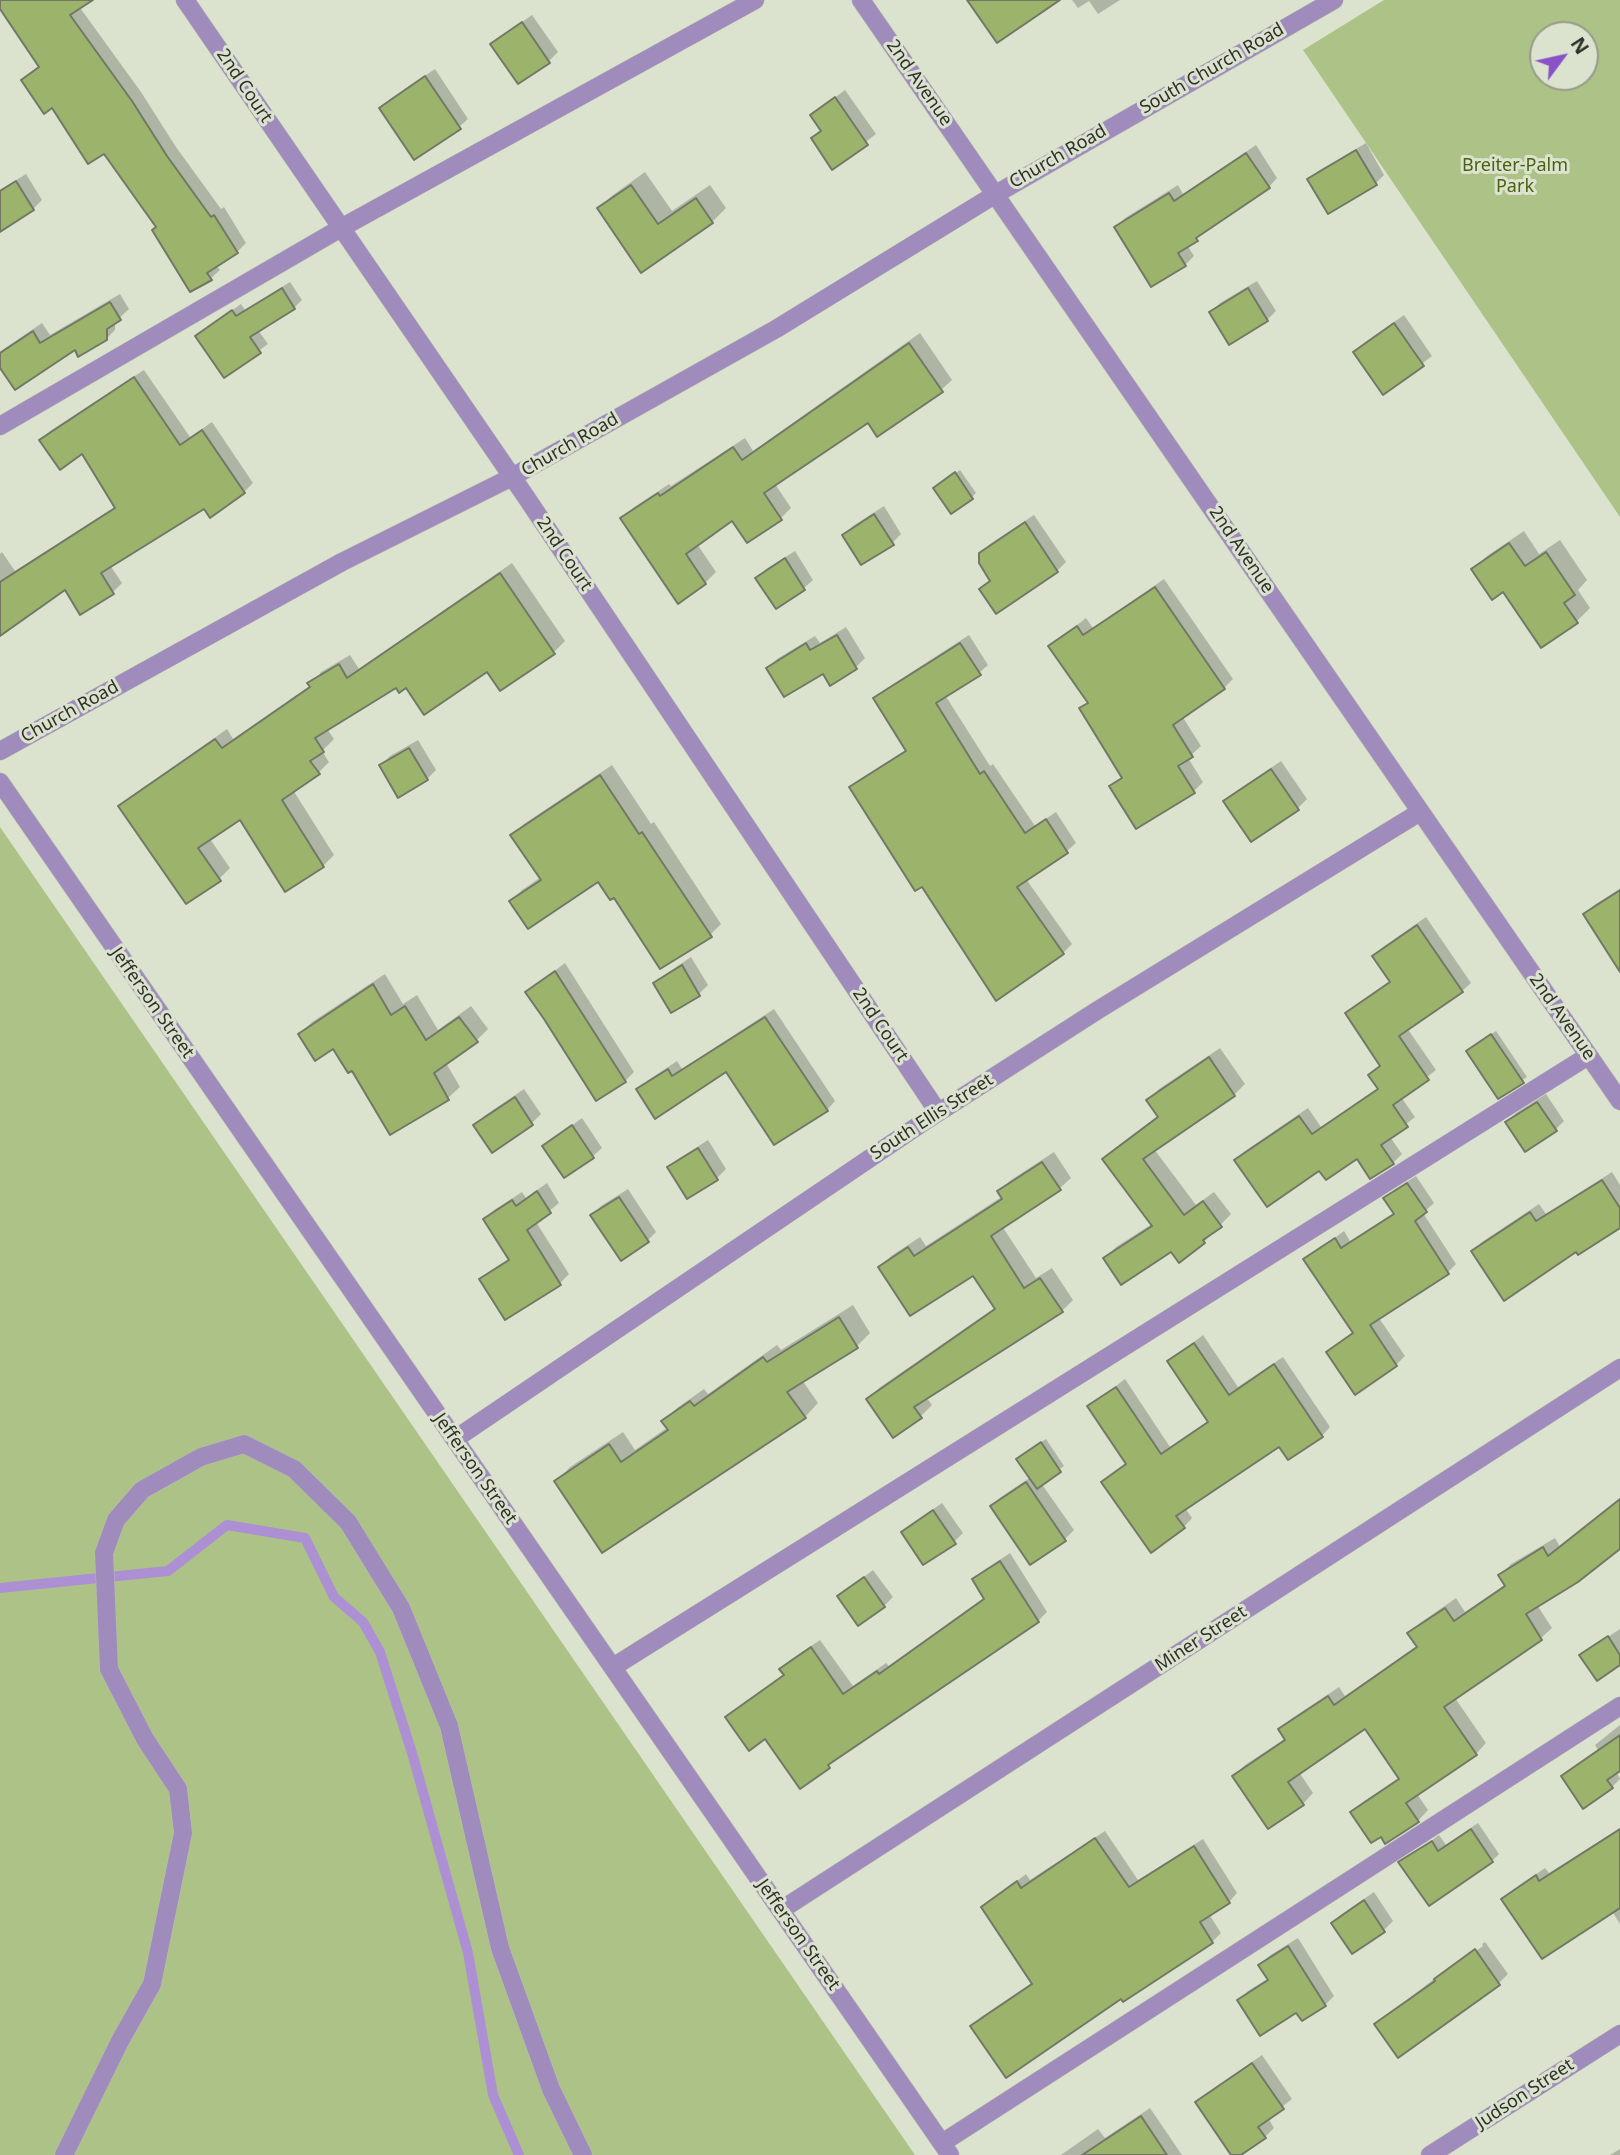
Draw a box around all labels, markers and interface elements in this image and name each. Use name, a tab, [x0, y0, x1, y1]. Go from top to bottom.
street label: South Church Road	[1136, 19, 1288, 119]
north arrow	[1529, 21, 1599, 91]
text: N	[1565, 32, 1595, 59]
street label: 2nd Avenue	[881, 36, 957, 130]
street label: 2nd Court	[211, 45, 277, 127]
street label: Church Road	[1006, 121, 1110, 193]
park label: Breiter-Palm Park	[1462, 155, 1568, 198]
street label: Church Road	[518, 409, 622, 481]
street label: 2nd Avenue	[1204, 502, 1278, 598]
street label: 2nd Court	[531, 513, 597, 595]
street label: Church Road	[17, 676, 123, 748]
street label: Jefferson Street	[106, 943, 198, 1063]
street label: 2nd Avenue	[1524, 970, 1600, 1064]
street label: 2nd Court	[847, 984, 913, 1066]
street label: South Ellis Street	[867, 1069, 997, 1165]
street label: Jefferson Street	[429, 1409, 521, 1529]
street label: Miner Street	[1151, 1601, 1251, 1677]
street label: Jefferson Street	[752, 1875, 844, 1995]
street label: Judson Street	[1472, 2054, 1578, 2134]

